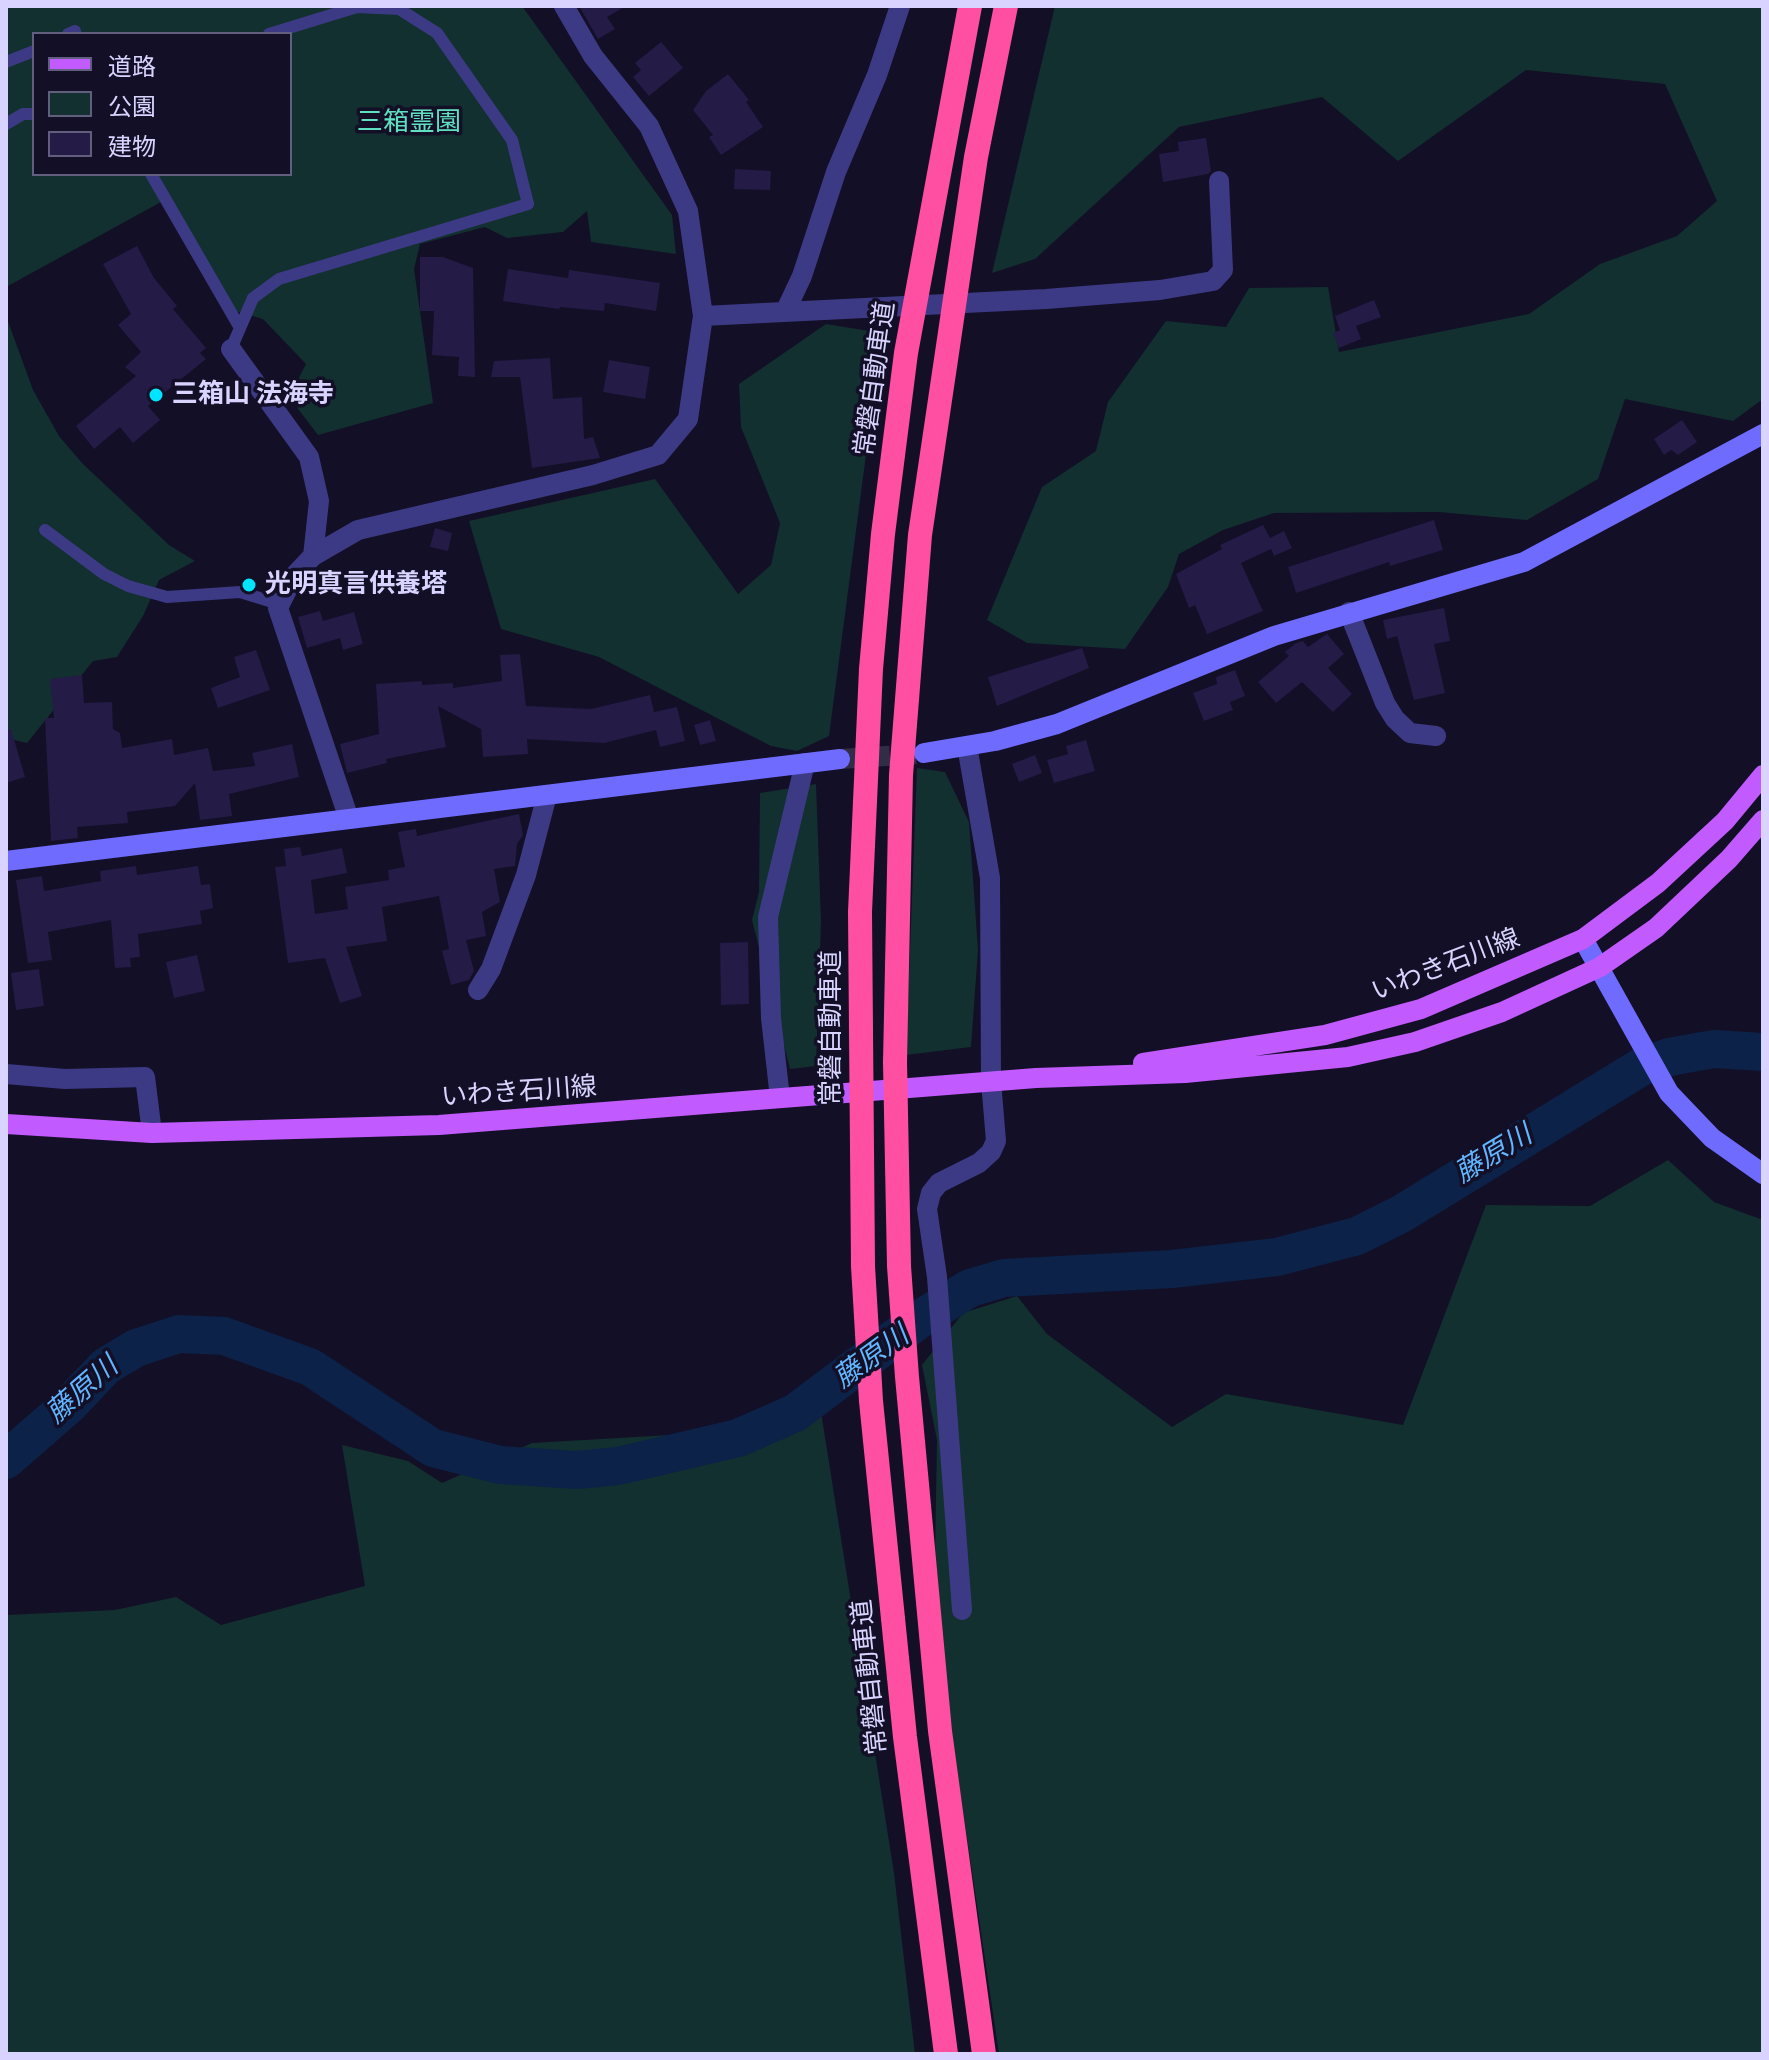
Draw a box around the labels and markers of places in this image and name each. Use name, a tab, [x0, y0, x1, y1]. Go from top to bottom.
place label: 三箱山 法海寺	[172, 379, 334, 411]
marker: 三箱山 法海寺	[147, 386, 165, 404]
place label: 光明真言供養塔	[265, 569, 447, 601]
marker: 光明真言供養塔	[240, 576, 258, 594]

